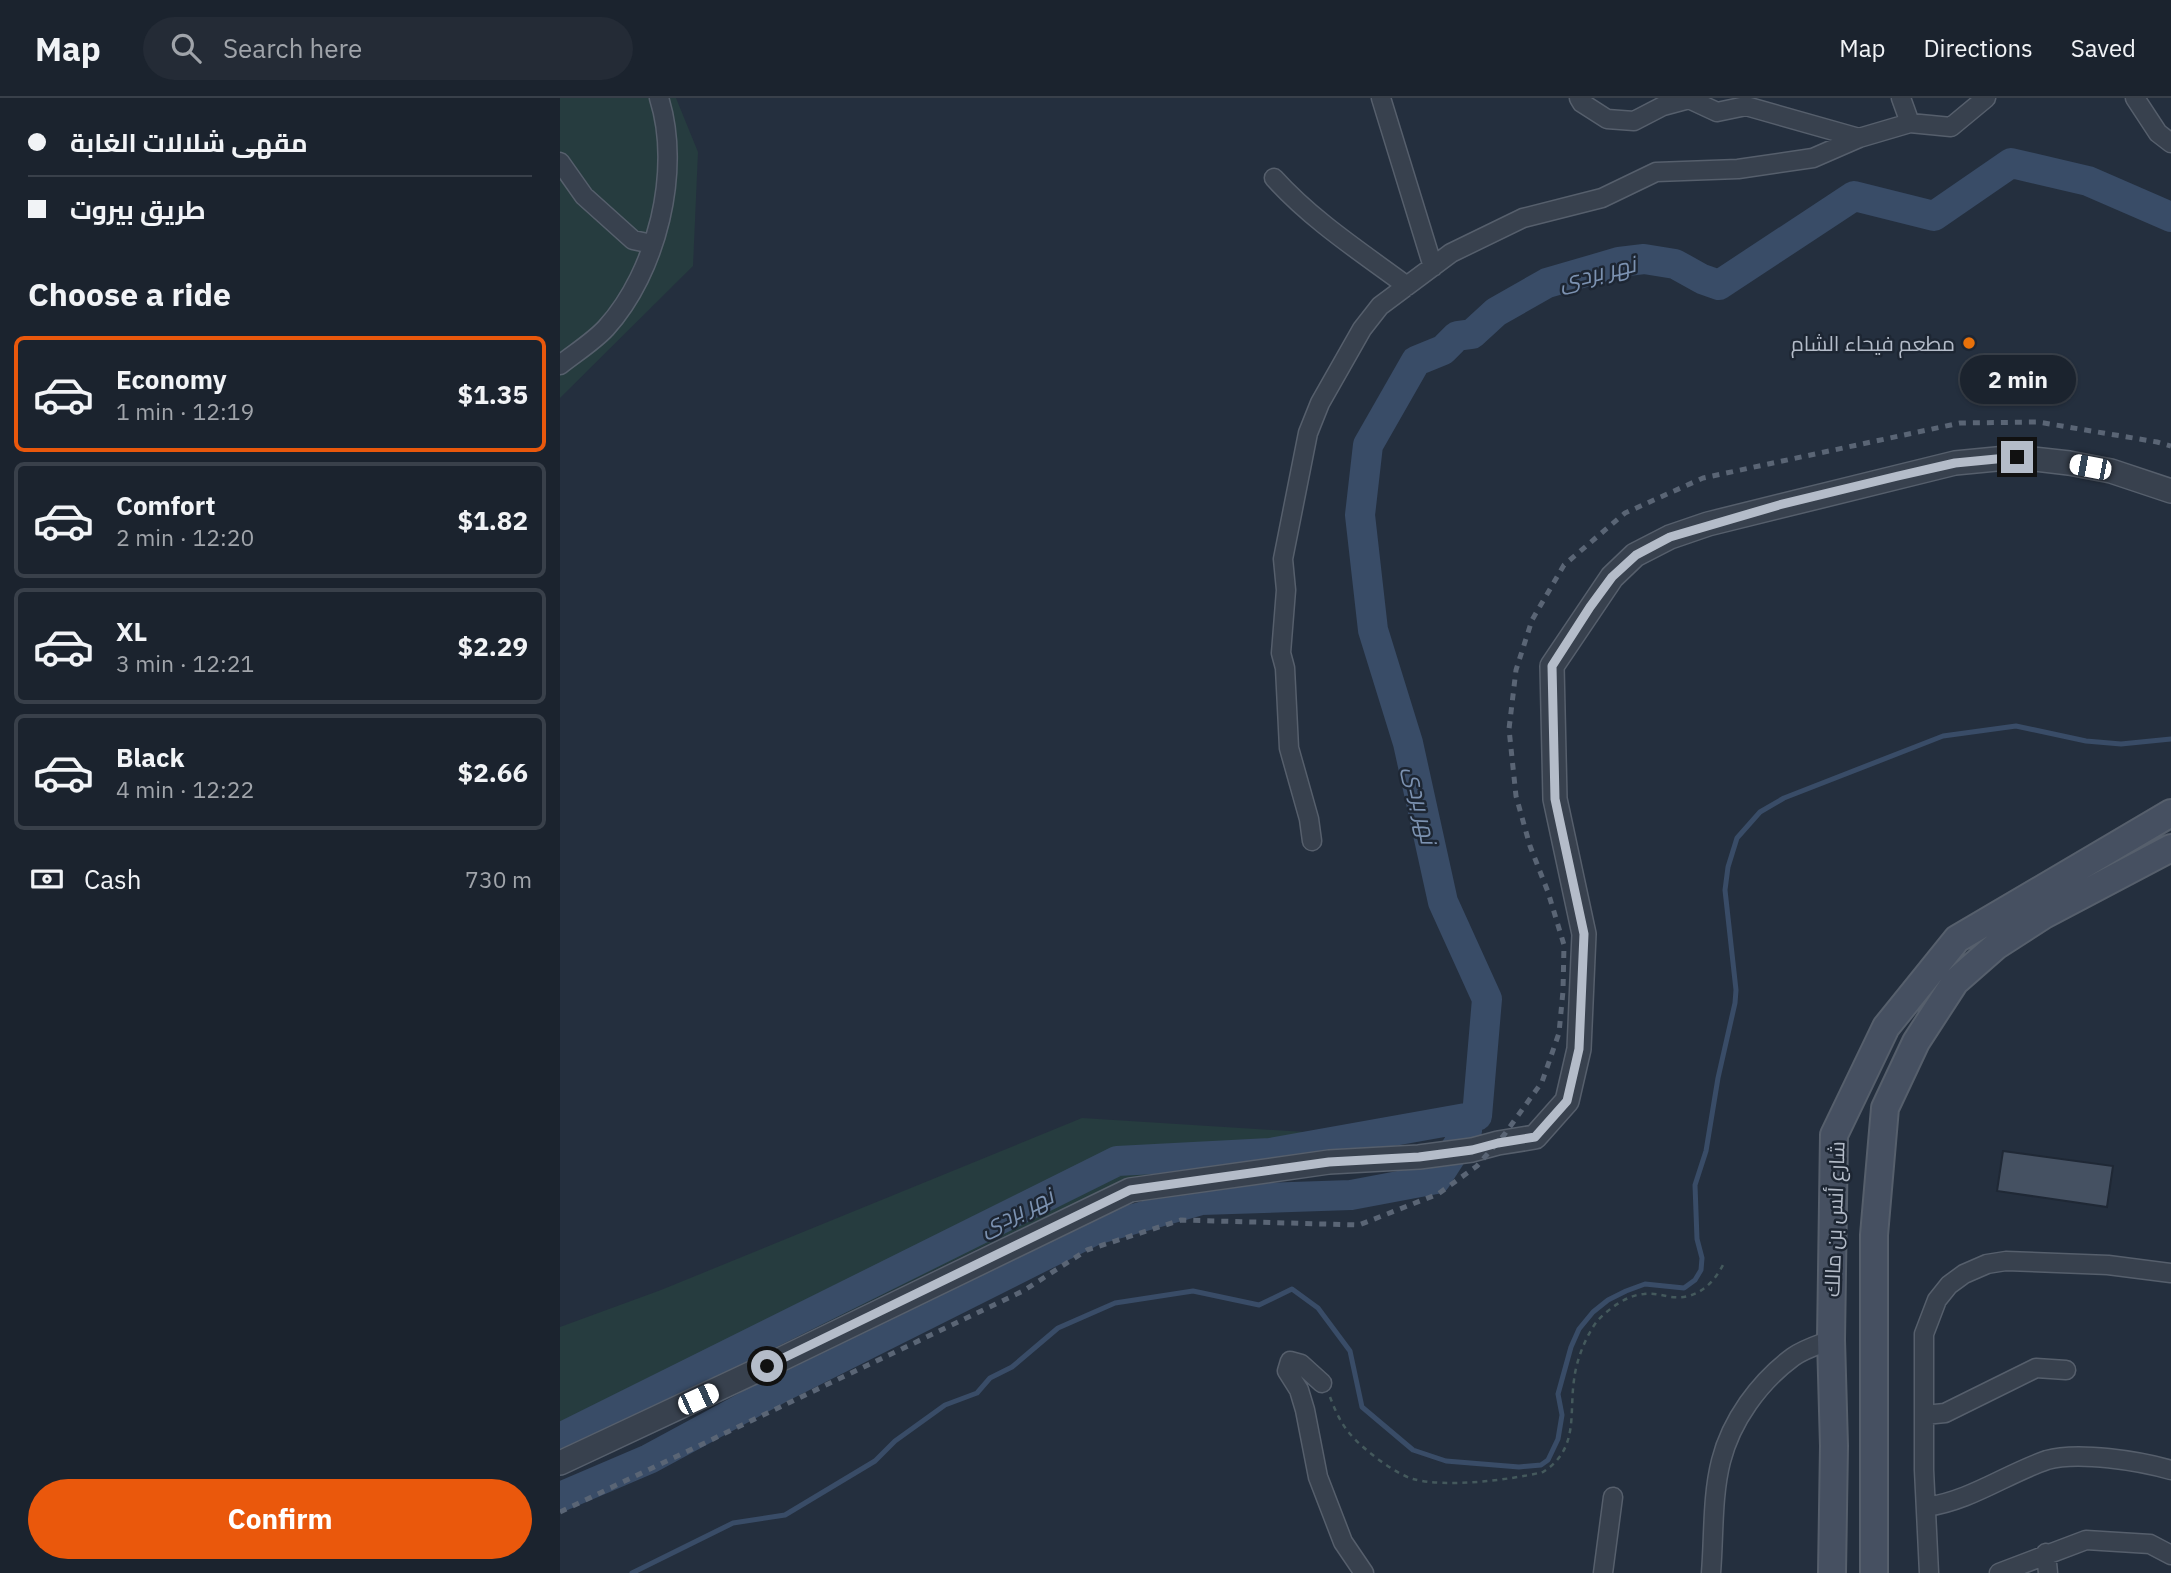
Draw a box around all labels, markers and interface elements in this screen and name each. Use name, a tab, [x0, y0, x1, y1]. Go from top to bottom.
search box	[143, 17, 633, 80]
text: Map	[35, 27, 101, 70]
icon: search	[167, 29, 205, 67]
text: Search here	[223, 31, 362, 65]
text: Map	[1839, 32, 1885, 64]
text: Directions	[1923, 32, 2033, 64]
text: Saved	[2071, 32, 2136, 64]
text: مقهى شلالات الغابة	[70, 125, 308, 159]
text: طريق بيروت	[70, 192, 206, 226]
water label: نهر بردى	[1555, 247, 1641, 296]
text: Choose a ride	[28, 273, 231, 315]
place label: مطعم فيحاء الشام	[1791, 329, 1955, 358]
marker: مطعم فيحاء الشام	[1961, 335, 1977, 351]
callout: 2 min	[1959, 356, 2075, 404]
text: Economy	[116, 362, 227, 396]
icon: car	[32, 363, 95, 426]
text: 2 min	[1988, 364, 2048, 394]
text: $1.35	[458, 377, 528, 411]
text: 1 min · 12:19	[116, 396, 254, 426]
route end	[2001, 441, 2033, 473]
car	[2068, 453, 2113, 481]
text: Comfort	[116, 488, 215, 522]
icon: car	[32, 489, 95, 552]
text: $1.82	[458, 503, 528, 537]
text: 2 min · 12:20	[116, 522, 254, 552]
text: XL	[116, 614, 147, 648]
icon: car	[32, 615, 95, 678]
text: $2.29	[458, 629, 528, 663]
text: 3 min · 12:21	[116, 648, 254, 678]
text: Black	[116, 740, 184, 774]
icon: car	[32, 741, 95, 804]
text: $2.66	[458, 755, 528, 789]
water label: نهر بردى	[1399, 764, 1445, 849]
text: 4 min · 12:22	[116, 774, 254, 804]
icon: cash	[28, 860, 66, 898]
text: Cash	[84, 862, 141, 896]
text: 730 m	[465, 864, 532, 894]
street label: شارع أنس بن مالك	[1817, 1141, 1852, 1297]
water label: نهر بردى	[974, 1179, 1060, 1242]
route start	[751, 1350, 783, 1382]
car	[675, 1381, 722, 1417]
button: Confirm	[28, 1479, 532, 1559]

